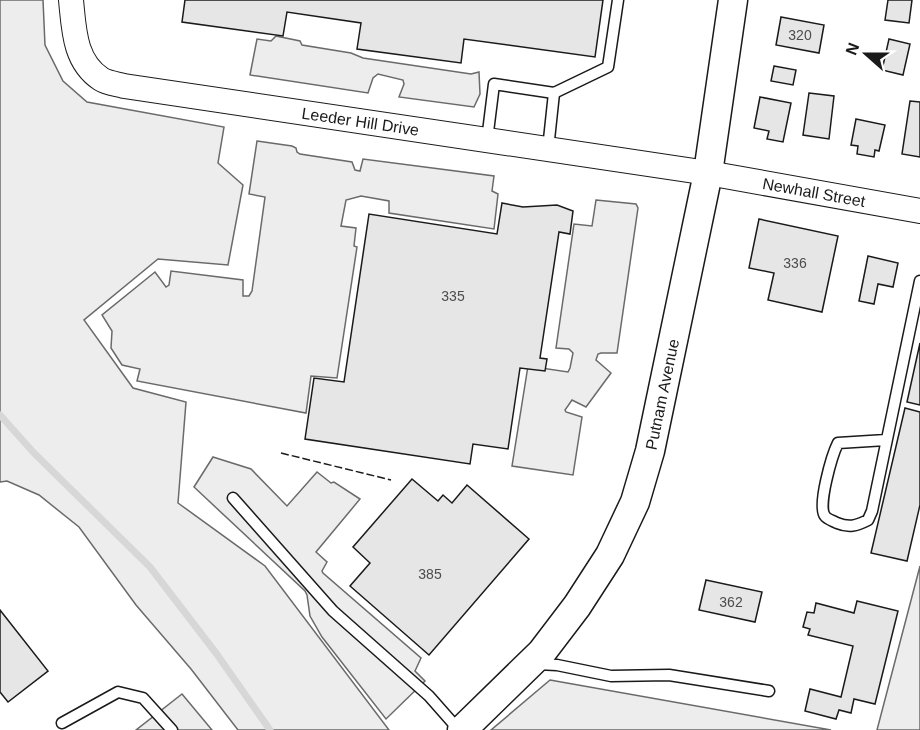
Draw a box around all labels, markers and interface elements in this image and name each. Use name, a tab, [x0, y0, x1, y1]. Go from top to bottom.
north arrow	[836, 24, 896, 84]
house number: 320	[788, 27, 812, 43]
text: N	[842, 40, 862, 57]
street label: Leeder Hill Drive	[301, 104, 420, 138]
street label: Newhall Street	[761, 174, 867, 210]
house number: 336	[783, 255, 807, 271]
house number: 335	[441, 288, 465, 304]
street label: Putnam Avenue	[642, 337, 682, 451]
house number: 385	[418, 566, 442, 582]
house number: 362	[719, 594, 743, 610]

